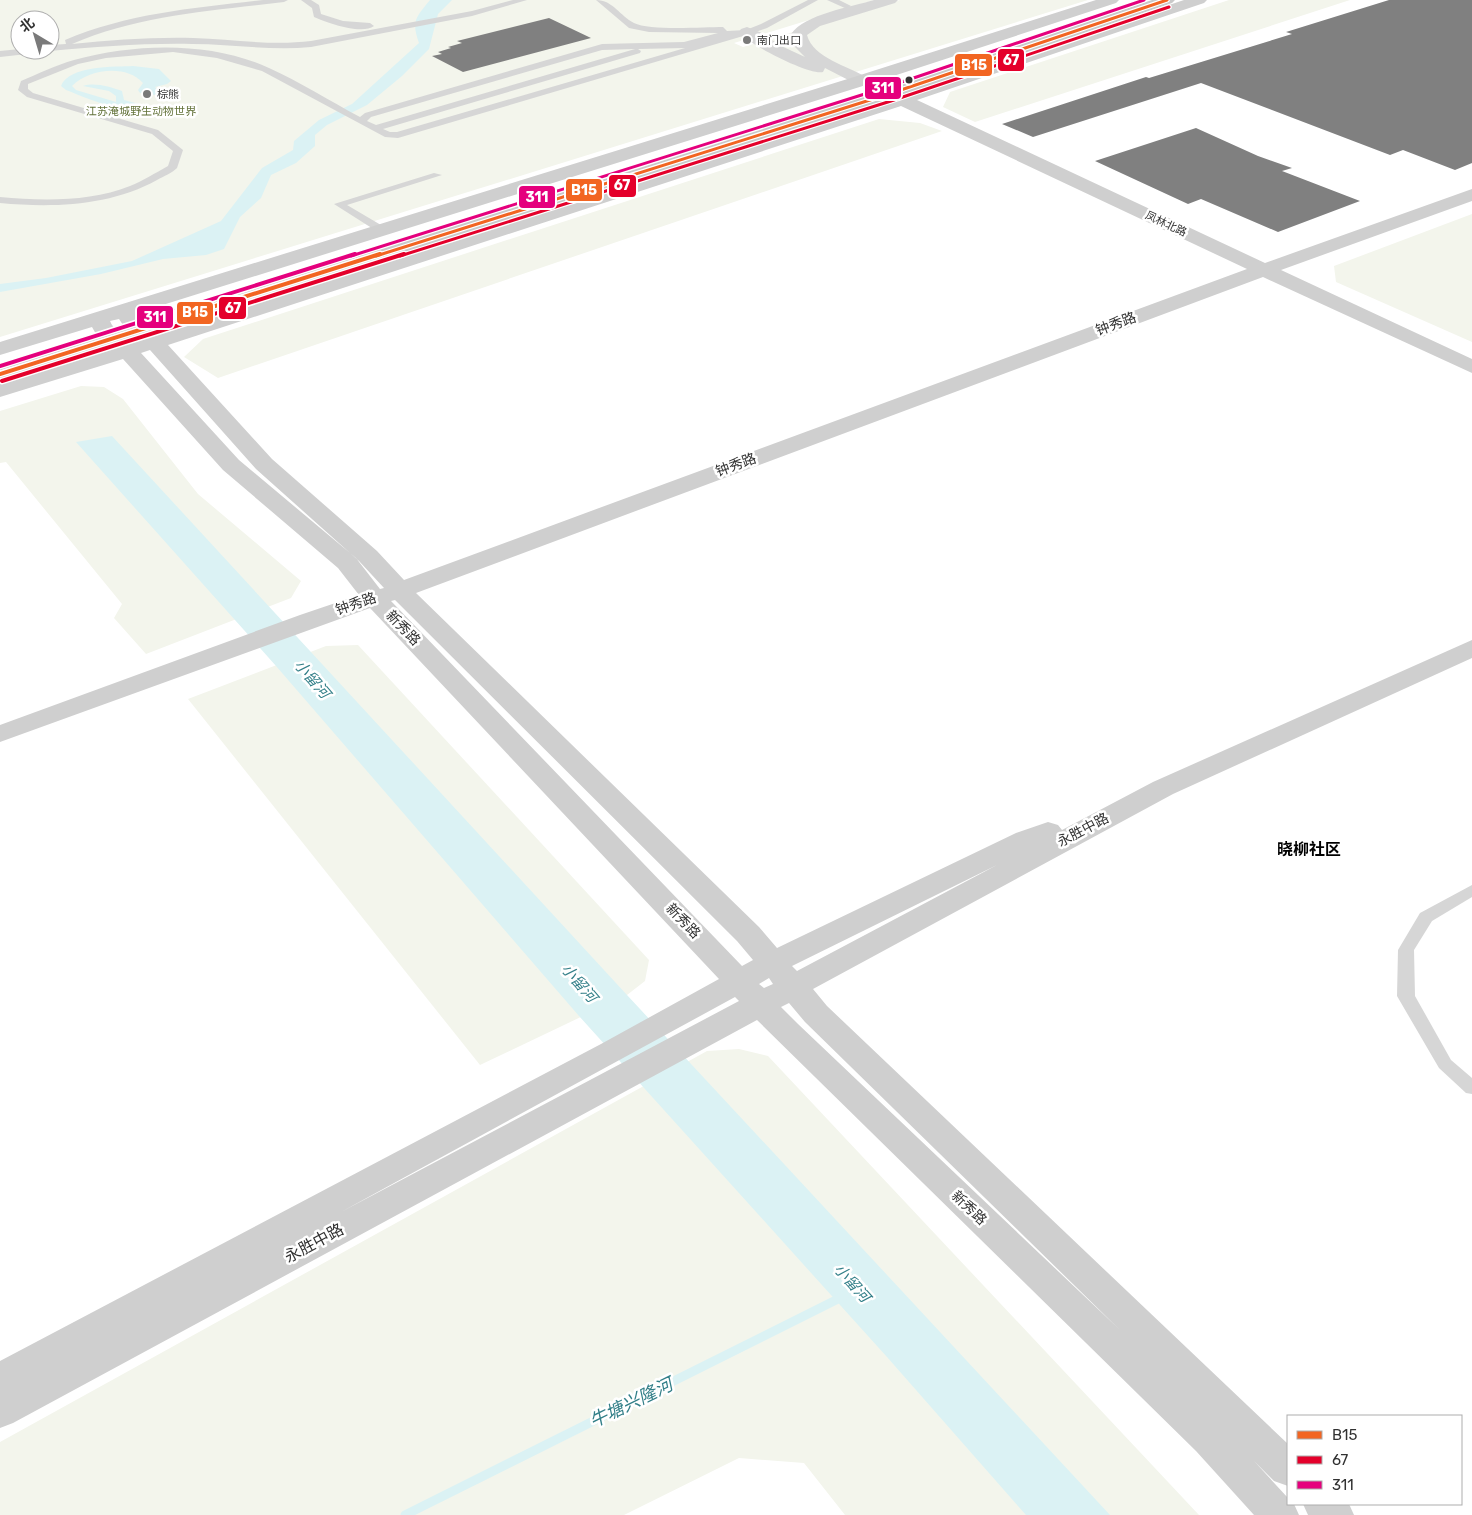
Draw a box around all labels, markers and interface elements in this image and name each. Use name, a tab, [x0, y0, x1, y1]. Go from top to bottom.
north arrow	[10, 10, 60, 60]
text: 北	[17, 14, 38, 36]
marker: 南门出口	[741, 34, 753, 46]
place label: 南门出口	[757, 34, 801, 47]
line badge: 67	[997, 48, 1025, 72]
text: 67	[1003, 52, 1019, 69]
line badge: B15	[954, 53, 993, 77]
text: B15	[961, 57, 987, 74]
unlabelled marker	[904, 75, 914, 85]
line badge: 311	[864, 76, 902, 100]
text: 311	[872, 80, 895, 97]
marker: 棕熊	[141, 88, 153, 100]
place label: 棕熊	[157, 88, 179, 101]
park label: 江苏淹城野生动物世界	[86, 105, 197, 118]
line badge: 67	[608, 174, 637, 198]
text: 67	[614, 177, 630, 194]
line badge: B15	[565, 178, 603, 202]
text: B15	[571, 182, 597, 199]
line badge: 311	[518, 185, 556, 209]
text: 311	[526, 189, 549, 206]
street label: 凤林北路	[1143, 209, 1189, 239]
line badge: 67	[218, 296, 247, 320]
text: 67	[225, 300, 241, 317]
line badge: B15	[176, 301, 214, 325]
text: B15	[182, 304, 208, 321]
line badge: 311	[136, 305, 174, 329]
text: 311	[144, 309, 167, 326]
street label: 钟秀路	[1093, 309, 1139, 339]
street label: 钟秀路	[713, 450, 759, 480]
street label: 钟秀路	[333, 589, 379, 619]
street label: 新秀路	[382, 607, 424, 649]
water label: 小留河	[290, 656, 336, 704]
street label: 永胜中路	[1054, 809, 1112, 851]
district label: 晓柳社区	[1277, 840, 1341, 859]
street label: 新秀路	[662, 900, 704, 942]
water label: 小留河	[557, 960, 603, 1008]
street label: 新秀路	[948, 1187, 990, 1229]
street label: 永胜中路	[281, 1220, 347, 1266]
water label: 小留河	[830, 1260, 876, 1308]
water label: 牛塘兴隆河	[586, 1372, 679, 1433]
legend	[1287, 1415, 1462, 1505]
text: B15	[1332, 1426, 1357, 1444]
text: 67	[1332, 1451, 1349, 1469]
text: 311	[1332, 1476, 1354, 1494]

